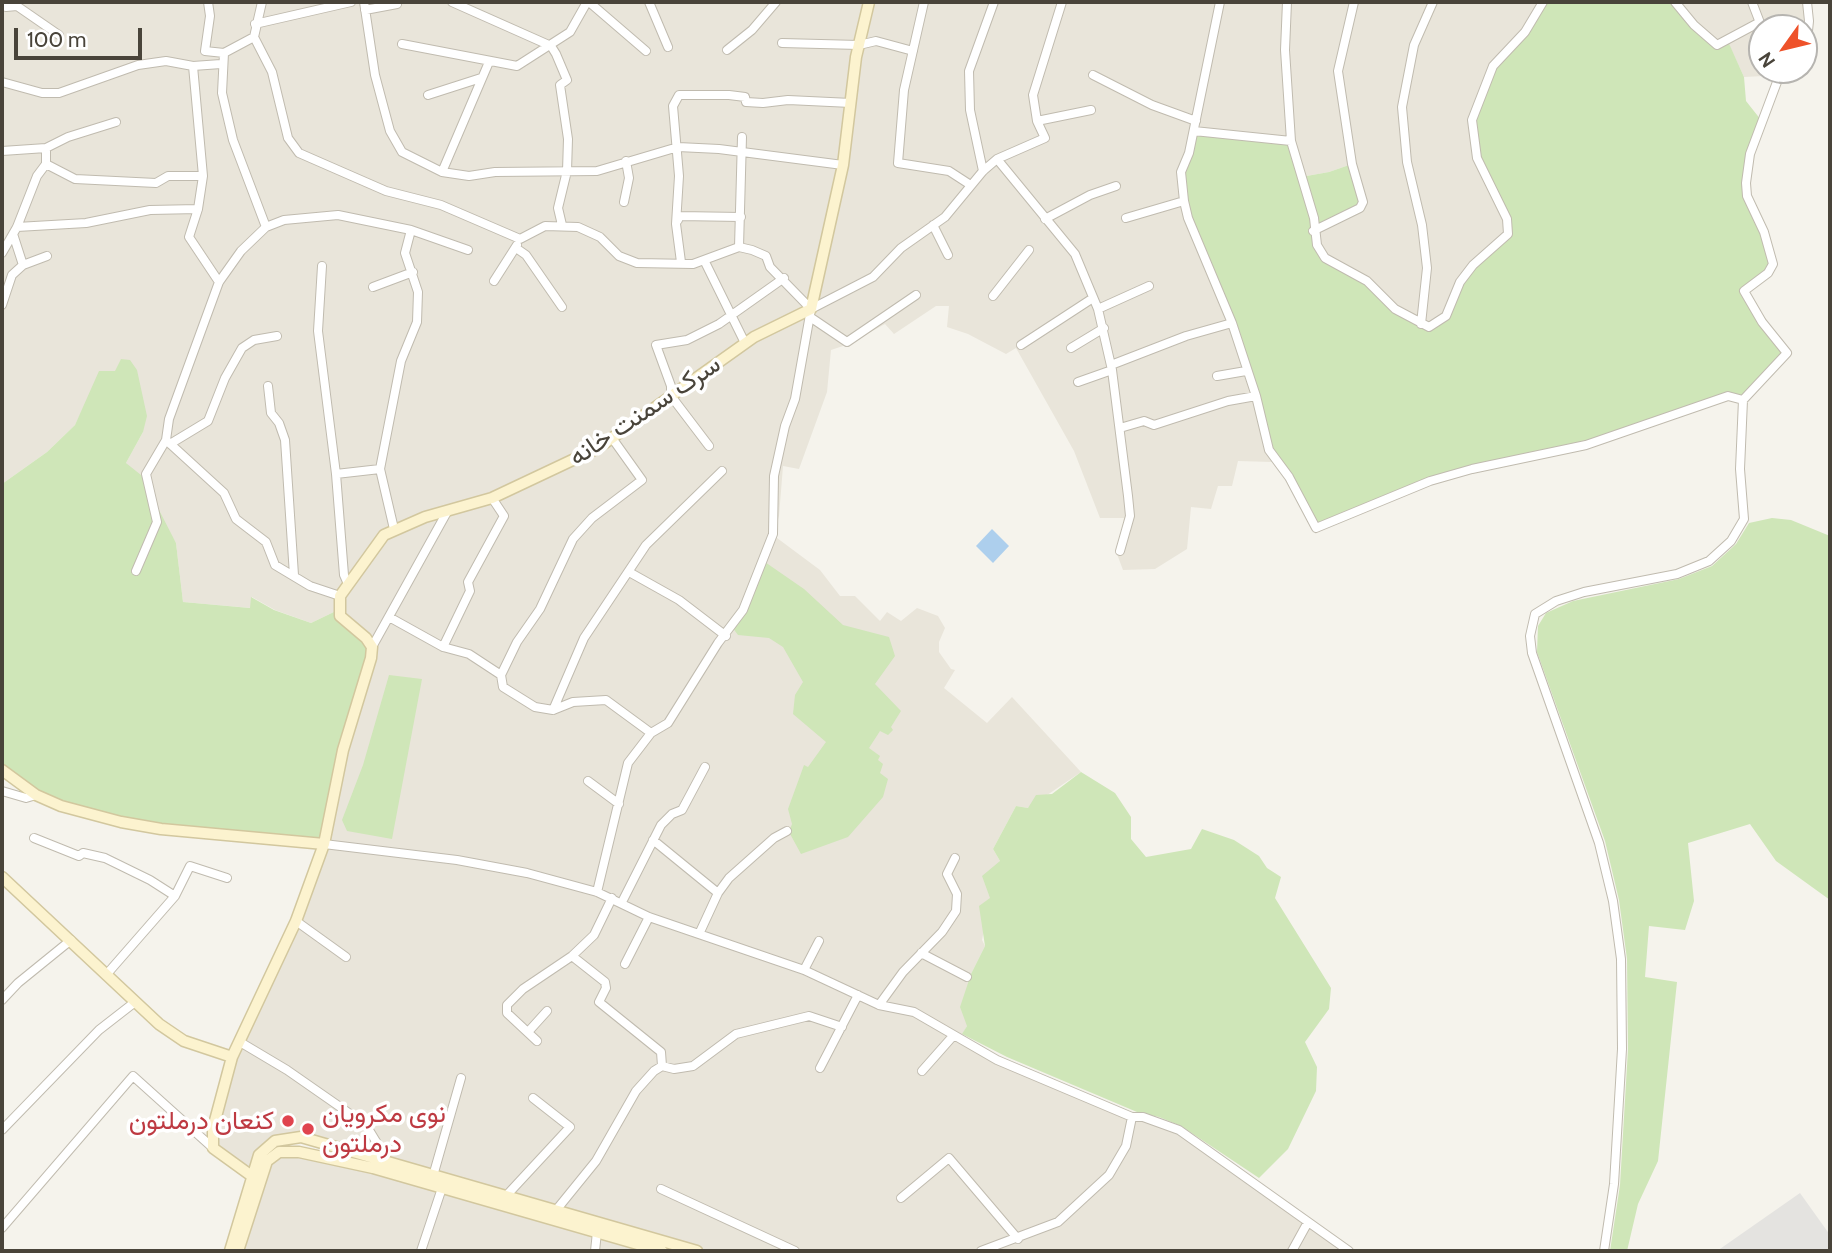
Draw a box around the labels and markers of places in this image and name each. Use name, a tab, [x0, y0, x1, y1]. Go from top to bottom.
place label: نوی مکرویان درملتون	[322, 1098, 446, 1160]
place label: کنعان درملتون	[129, 1105, 274, 1137]
marker: کنعان درملتون	[280, 1113, 296, 1129]
marker: نوی مکرویان درملتون	[300, 1121, 316, 1137]

